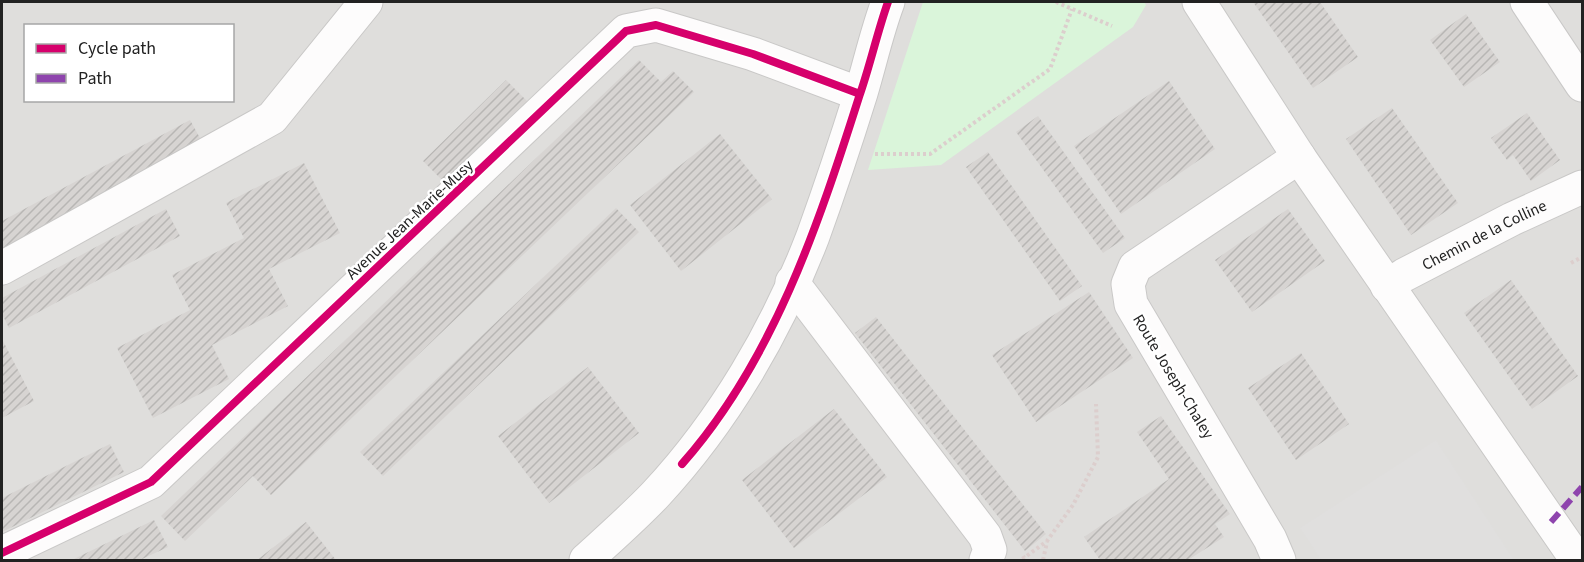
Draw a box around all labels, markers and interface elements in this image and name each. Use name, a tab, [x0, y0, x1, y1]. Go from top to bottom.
legend	[24, 24, 234, 102]
text: Cycle path	[78, 36, 156, 61]
text: Path	[78, 66, 112, 91]
street label: Avenue Jean-Marie-Musy	[341, 155, 478, 285]
street label: Chemin de la Colline	[1418, 195, 1550, 276]
street label: Route Joseph-Chaley	[1127, 310, 1219, 443]

